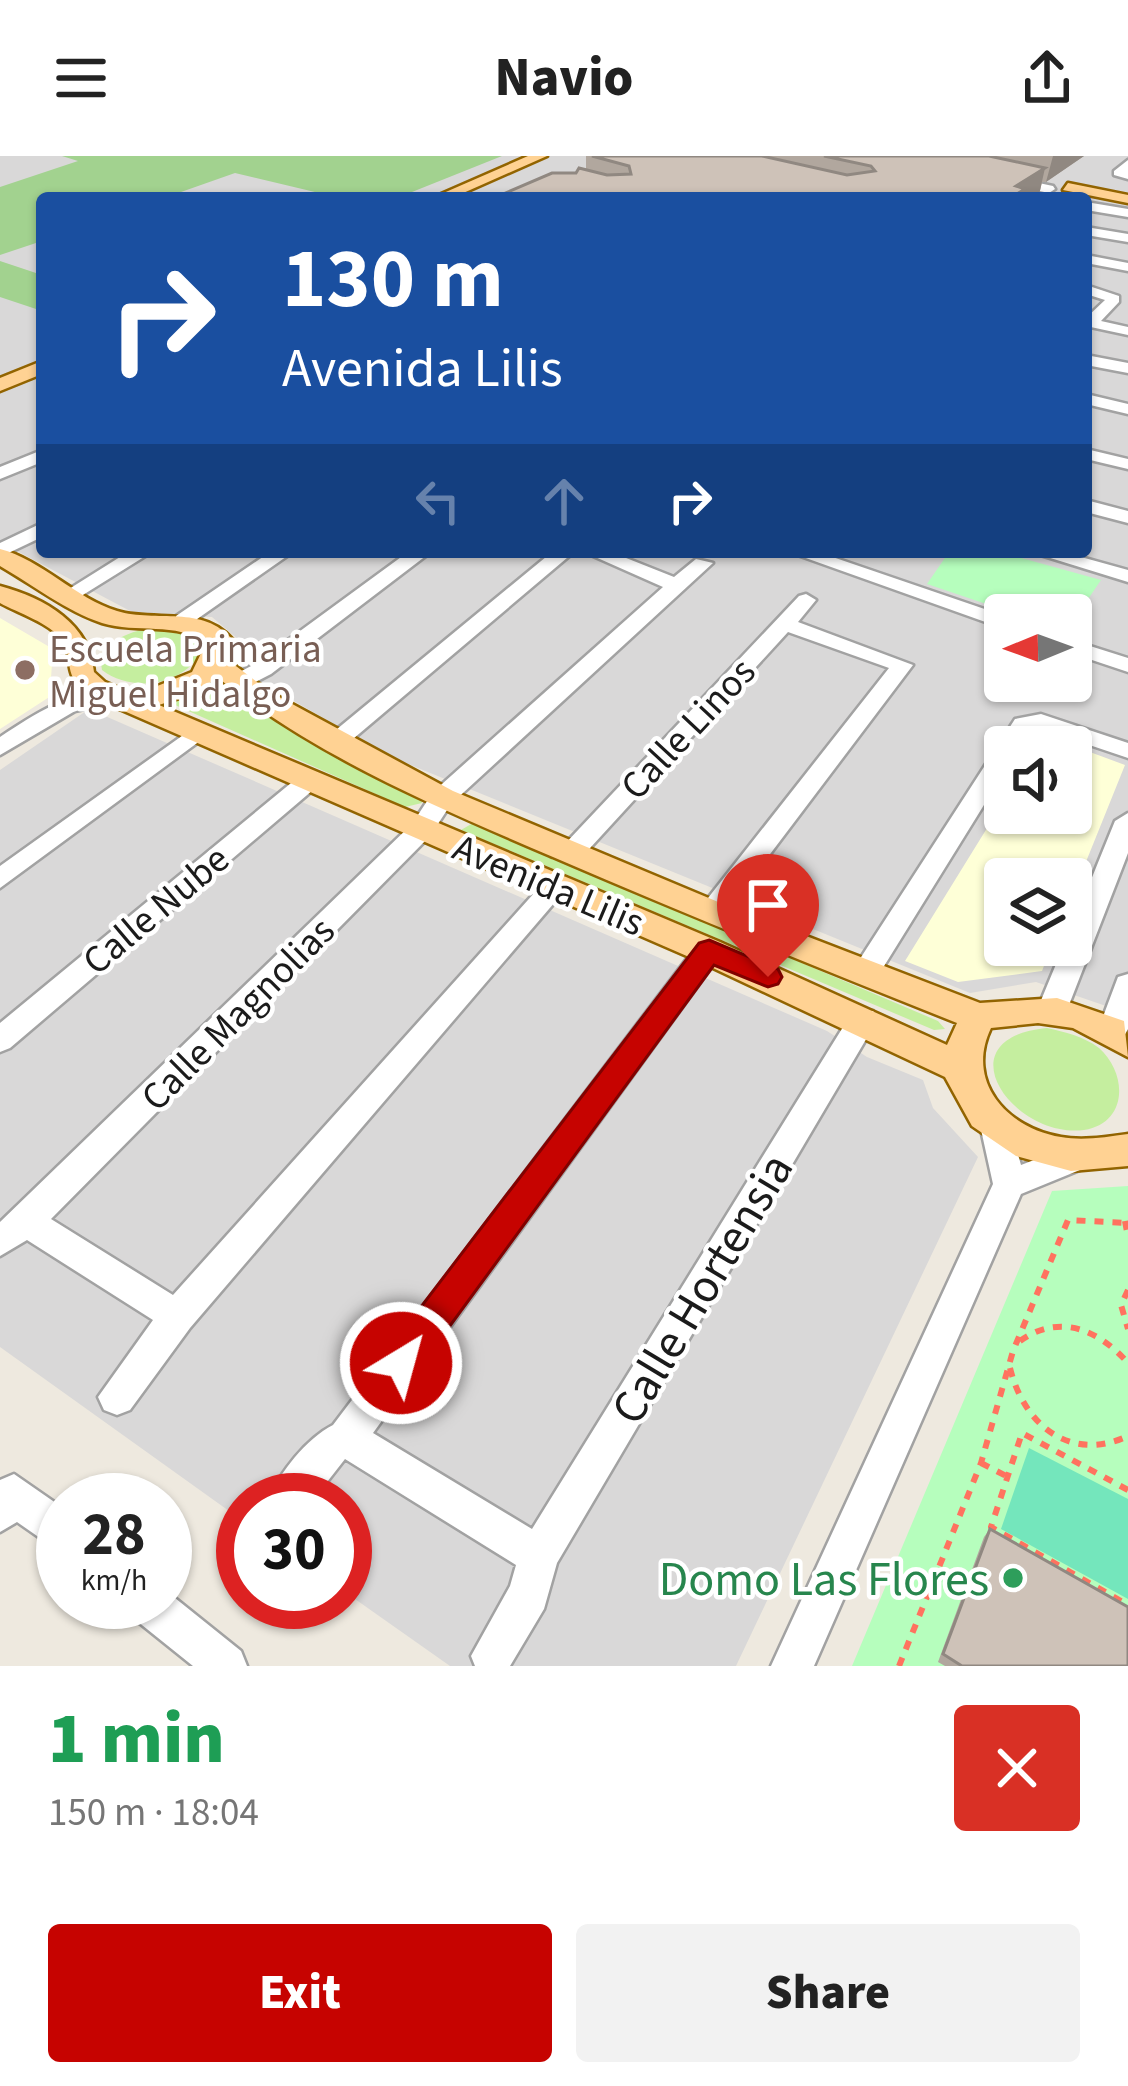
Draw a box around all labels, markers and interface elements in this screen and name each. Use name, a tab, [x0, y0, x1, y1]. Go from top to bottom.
text: Navio	[495, 40, 634, 117]
icon: menu	[48, 45, 114, 111]
icon: share	[1014, 45, 1080, 111]
text: 130 m	[282, 220, 504, 340]
icon: right	[84, 240, 240, 396]
text: Avenida Lilis	[282, 331, 563, 408]
icon: left	[405, 468, 471, 534]
icon: ahead	[531, 468, 597, 534]
icon: right	[657, 468, 723, 534]
north arrow	[984, 594, 1092, 702]
map controls	[984, 594, 1092, 966]
place label: Escuela Primaria Miguel Hidalgo	[49, 622, 322, 723]
street label: Calle Linos	[608, 646, 769, 813]
marker: Escuela Primaria Miguel Hidalgo	[12, 657, 38, 683]
button: sound	[984, 726, 1092, 834]
street label: Avenida Lilis	[444, 820, 652, 951]
street label: Calle Nube	[71, 832, 242, 989]
pin	[717, 854, 819, 977]
button: layers	[984, 858, 1092, 966]
icon: arrive	[735, 872, 801, 938]
street label: Calle Magnolias	[129, 905, 348, 1124]
street label: Calle Hortensia	[595, 1141, 810, 1437]
position arrow	[338, 1300, 464, 1426]
speed limit sign: 30	[216, 1473, 372, 1629]
text: 28	[82, 1493, 146, 1578]
place label: Domo Las Flores	[659, 1546, 989, 1614]
text: km/h	[81, 1559, 147, 1602]
marker: Domo Las Flores	[1000, 1565, 1026, 1591]
text: 1 min	[48, 1688, 225, 1791]
button: close	[954, 1705, 1080, 1831]
text: 150 m · 18:04	[48, 1785, 259, 1841]
button: Exit	[48, 1924, 552, 2062]
button: Share	[576, 1924, 1080, 2062]

